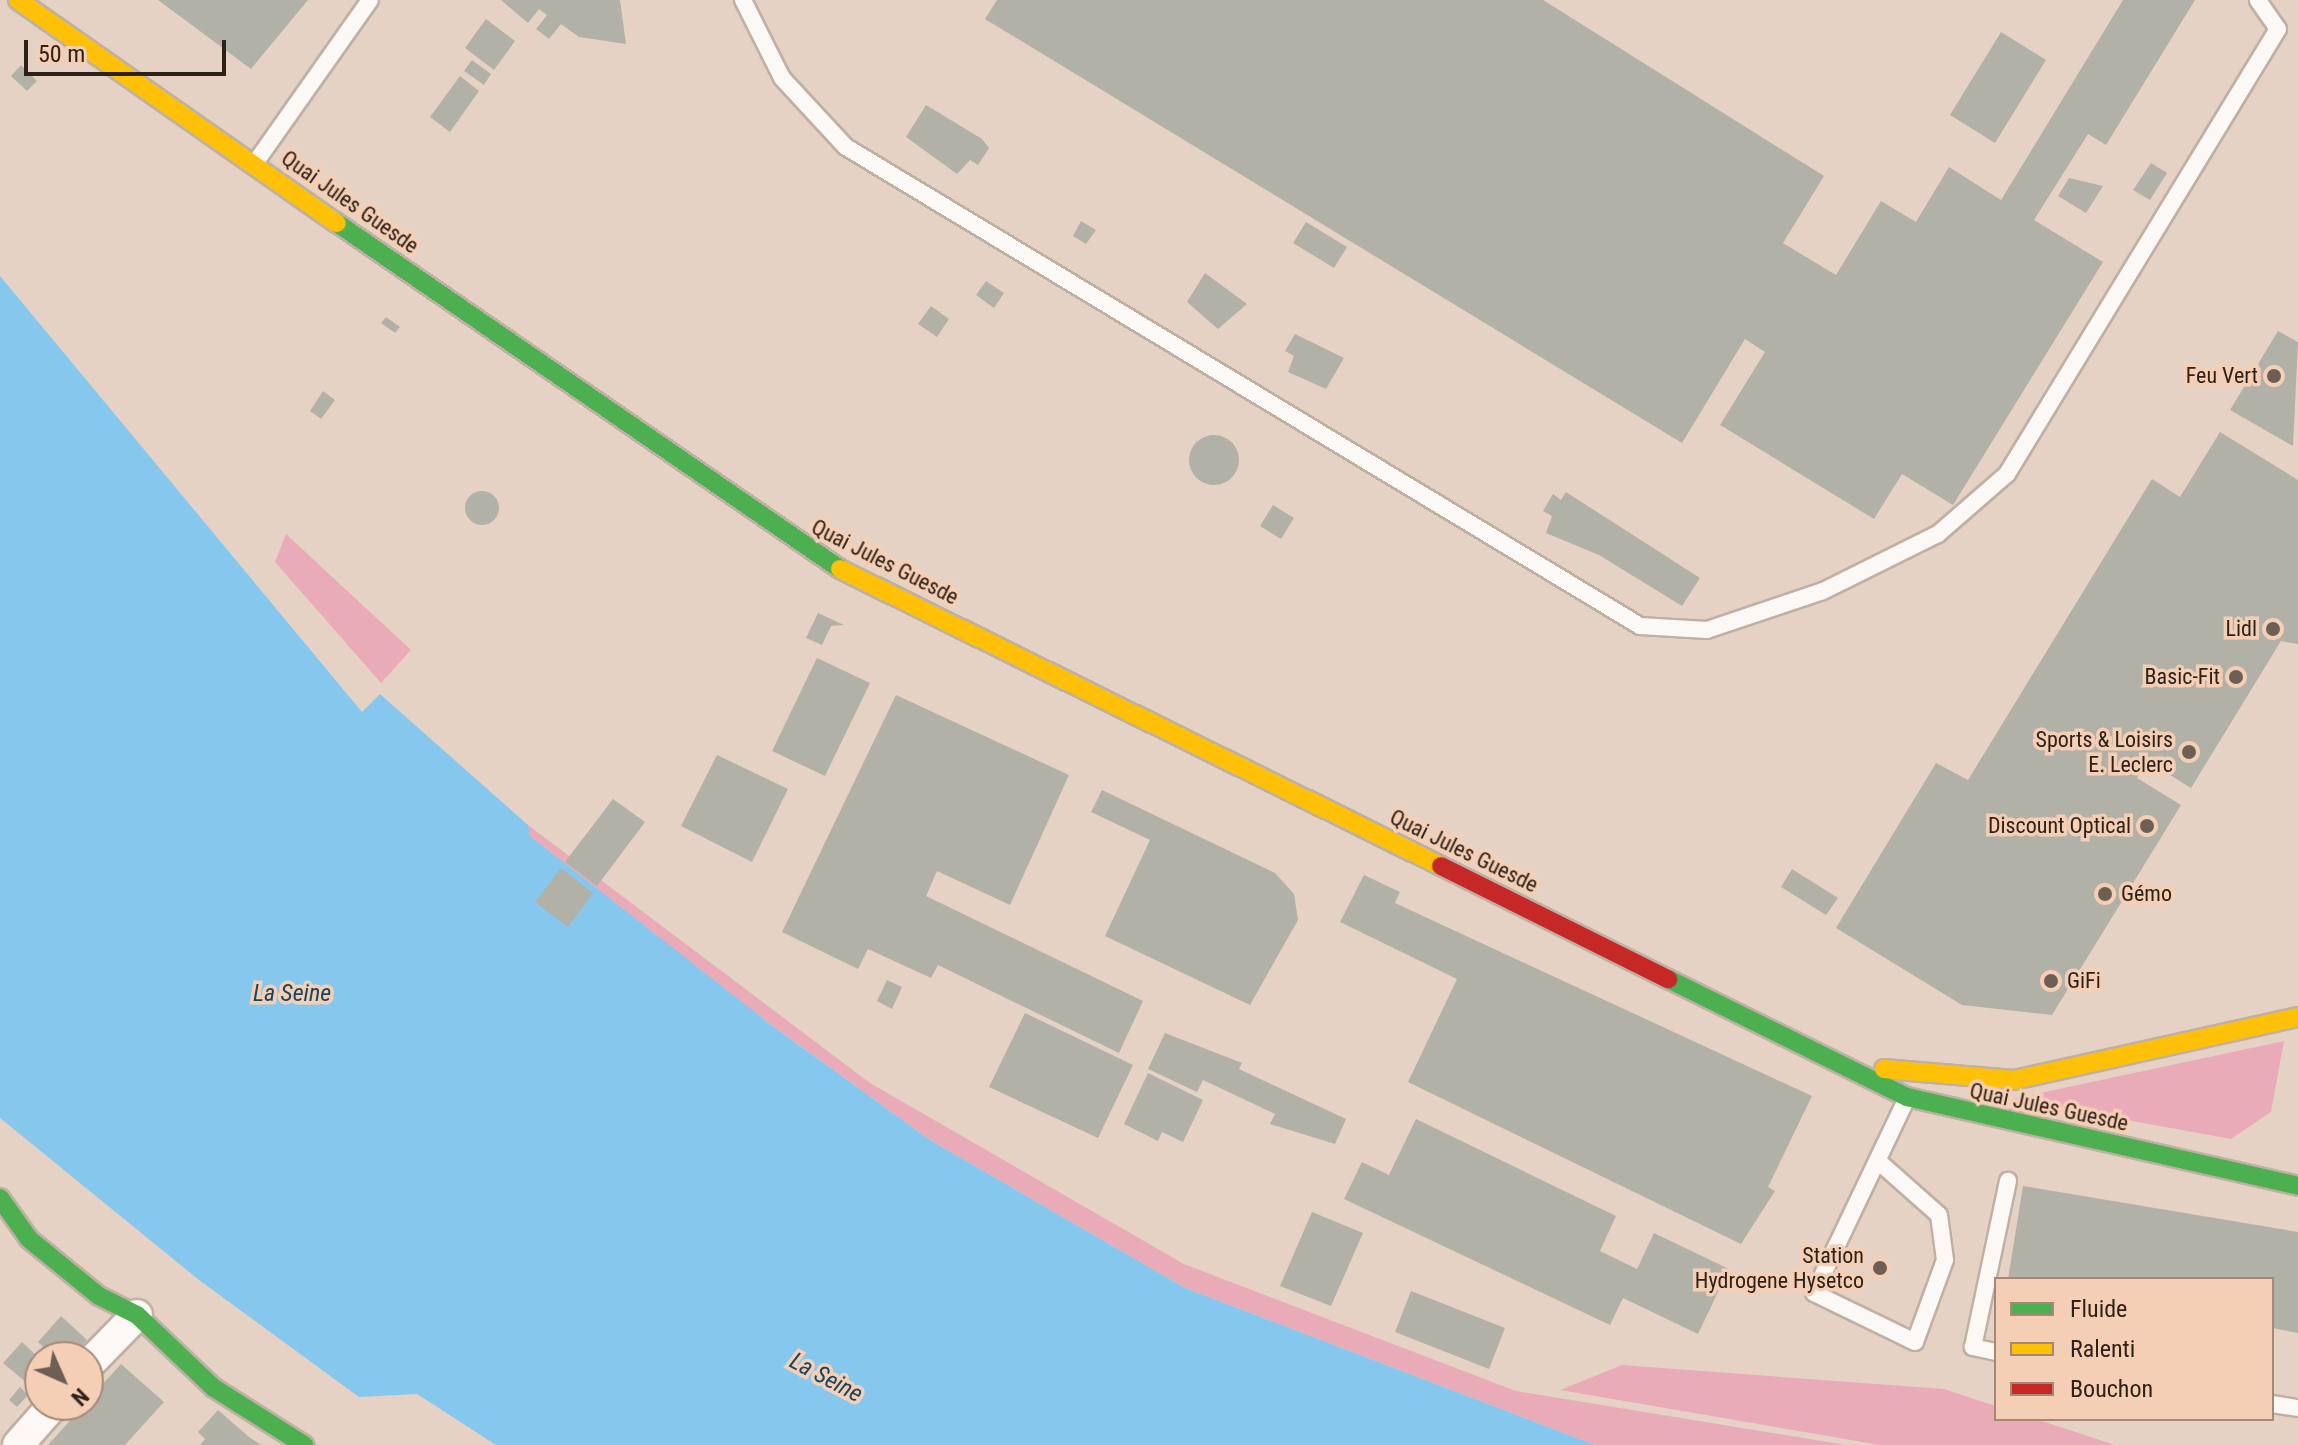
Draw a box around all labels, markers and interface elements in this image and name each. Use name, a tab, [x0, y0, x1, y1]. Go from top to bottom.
scale bar	[28, 24, 230, 74]
text: 50 m	[38, 40, 85, 68]
street label: Quai Jules Guesde	[276, 145, 424, 259]
place label: Feu Vert	[2186, 363, 2258, 389]
marker: Feu Vert	[2265, 367, 2283, 385]
street label: Quai Jules Guesde	[807, 514, 963, 610]
place label: Lidl	[2226, 616, 2257, 642]
marker: Lidl	[2264, 620, 2282, 638]
place label: Basic-Fit	[2145, 664, 2220, 690]
marker: Basic-Fit	[2227, 668, 2245, 686]
place label: Sports & Loisirs E. Leclerc	[2035, 726, 2173, 778]
marker: Sports & Loisirs E. Leclerc	[2180, 743, 2198, 761]
street label: Quai Jules Guesde	[1386, 804, 1542, 898]
place label: Discount Optical	[1988, 813, 2131, 839]
marker: Discount Optical	[2138, 817, 2156, 835]
place label: Gémo	[2121, 881, 2172, 907]
marker: Gémo	[2096, 885, 2114, 903]
place label: GiFi	[2067, 968, 2101, 994]
marker: GiFi	[2042, 972, 2060, 990]
water label: La Seine	[253, 980, 331, 1008]
street label: Quai Jules Guesde	[1967, 1077, 2131, 1137]
place label: Station Hydrogene Hysetco	[1695, 1242, 1864, 1294]
marker: Station Hydrogene Hysetco	[1871, 1259, 1889, 1277]
legend	[1994, 1277, 2274, 1421]
text: Fluide	[2070, 1295, 2127, 1323]
text: Ralenti	[2070, 1335, 2135, 1363]
north arrow	[24, 1341, 104, 1421]
water label: La Seine	[785, 1347, 867, 1409]
text: Bouchon	[2070, 1375, 2153, 1403]
text: N	[66, 1383, 94, 1411]

